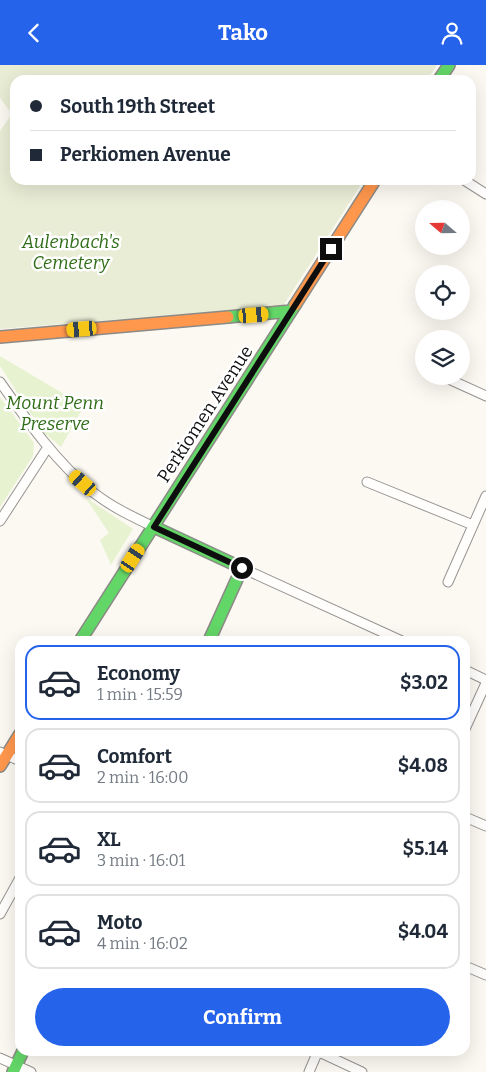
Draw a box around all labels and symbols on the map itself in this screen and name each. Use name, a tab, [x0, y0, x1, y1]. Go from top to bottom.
north arrow	[415, 200, 470, 255]
park label: Aulenbach's Cemetery	[21, 231, 120, 274]
route end	[320, 238, 342, 260]
car	[238, 306, 269, 324]
car	[66, 320, 97, 338]
street label: Perkiomen Avenue	[153, 341, 257, 487]
park label: Mount Penn Preserve	[6, 392, 104, 435]
car	[66, 467, 99, 499]
car	[118, 541, 147, 575]
route start	[231, 557, 253, 579]

